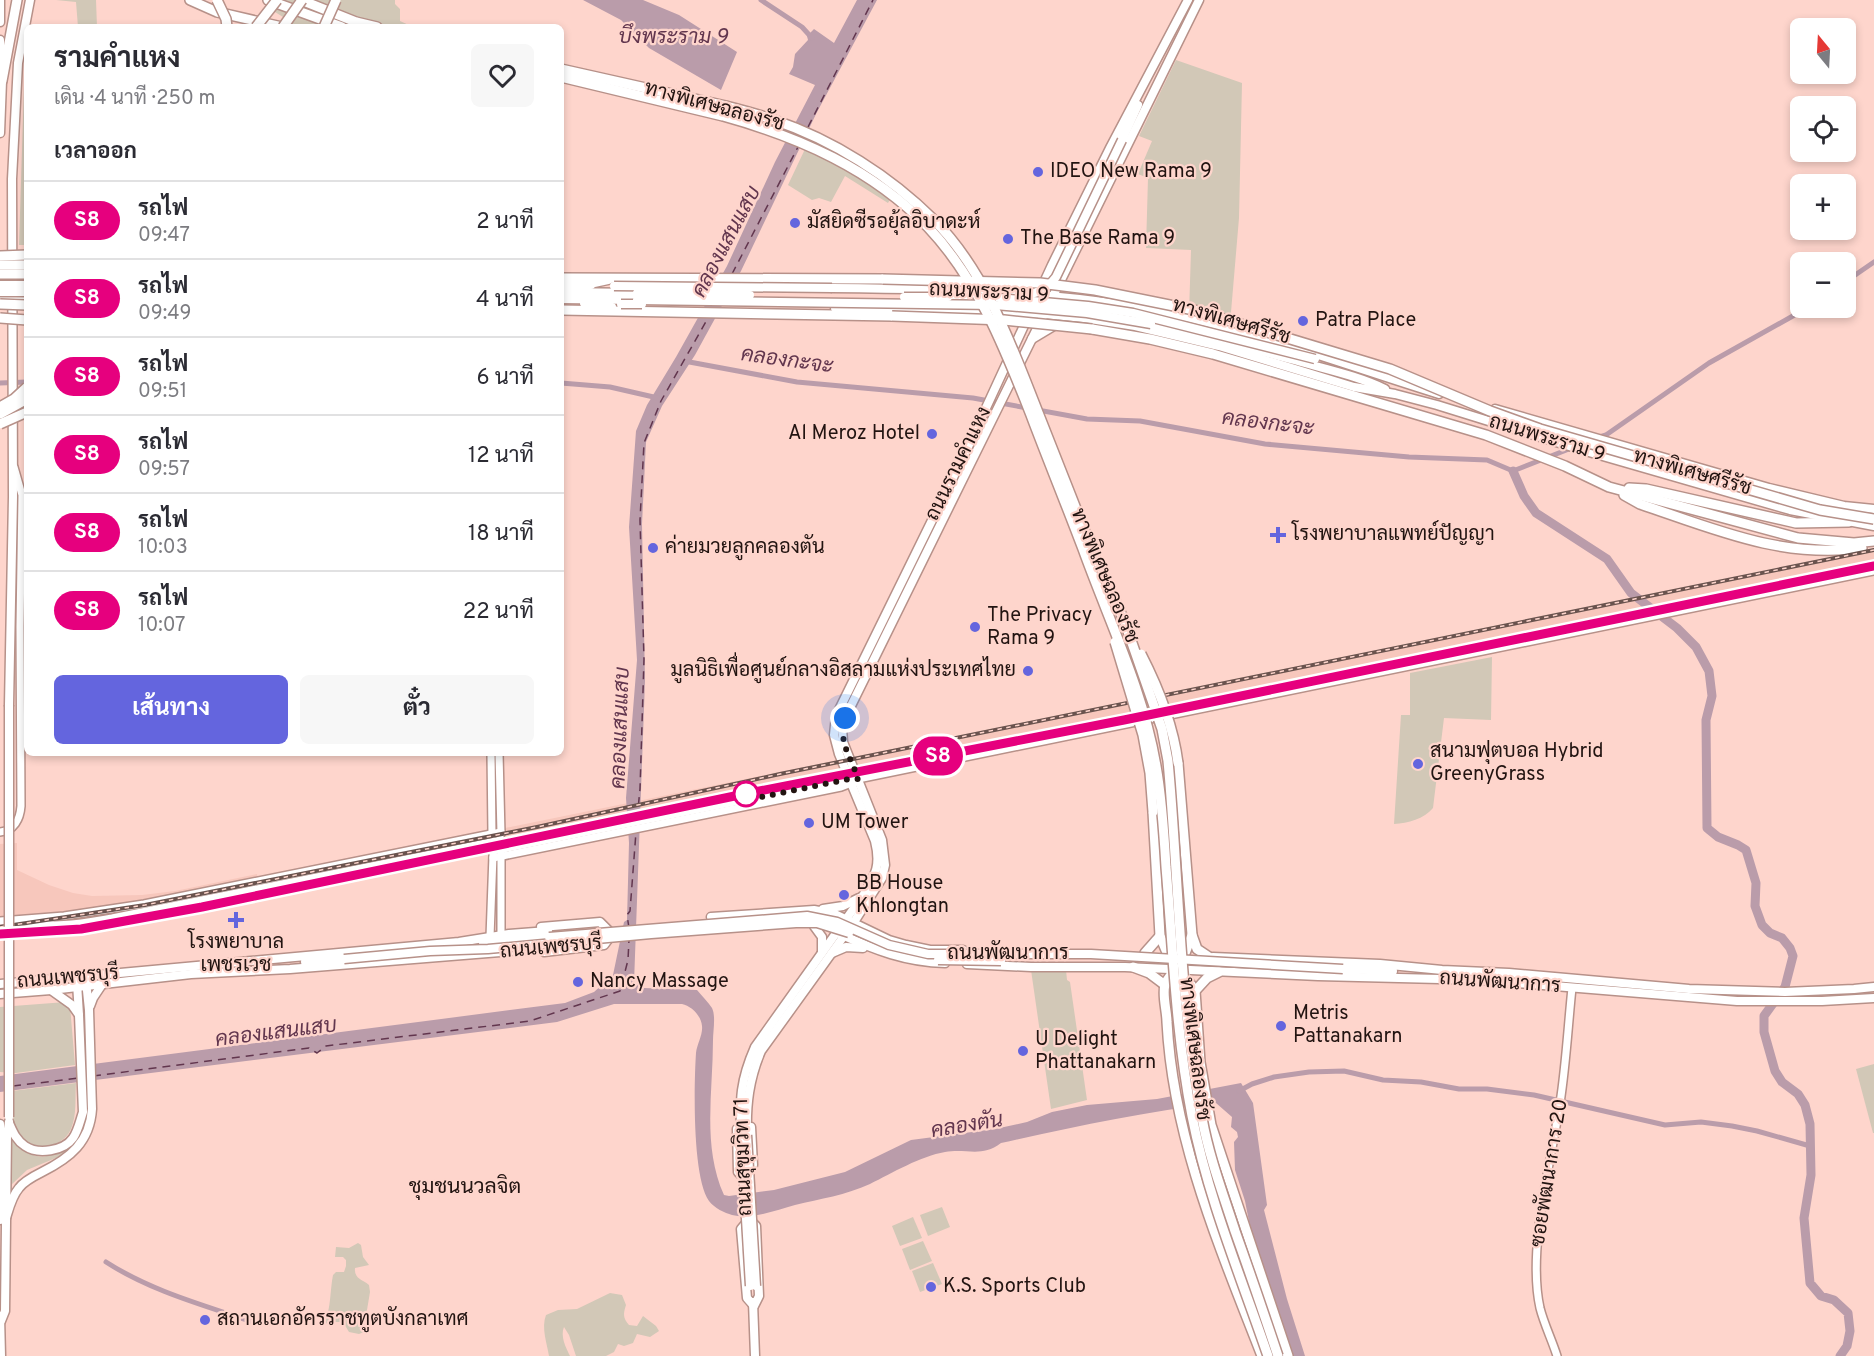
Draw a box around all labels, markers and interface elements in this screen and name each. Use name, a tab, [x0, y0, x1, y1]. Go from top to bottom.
north arrow	[1790, 18, 1856, 84]
map controls	[1790, 18, 1856, 318]
water label: บึงพระราม 9	[618, 23, 729, 51]
text: รามคำแหง	[54, 42, 180, 78]
button: heart	[471, 44, 534, 107]
street label: ทางพิเศษฉลองรัช	[641, 75, 787, 138]
text: เดิน · 4 นาที · 250 m	[54, 86, 215, 112]
button: locate	[1790, 96, 1856, 162]
text: เวลาออก	[54, 139, 137, 166]
place label: IDEO New Rama 9	[1050, 159, 1212, 185]
marker: IDEO New Rama 9	[1031, 165, 1045, 179]
button: +	[1790, 174, 1856, 240]
water label: คลองแสนแสบ	[686, 181, 768, 302]
text: รถไฟ	[138, 196, 188, 223]
text: S8	[74, 207, 100, 234]
place label: มัสยิดซีรอยุ้ลอิบาดะห์	[807, 207, 981, 236]
text: 2 นาที	[476, 209, 534, 236]
marker: มัสยิดซีรอยุ้ลอิบาดะห์	[788, 216, 802, 230]
text: 09:47	[138, 223, 190, 249]
place label: The Base Rama 9	[1020, 226, 1175, 252]
marker: The Base Rama 9	[1001, 232, 1015, 246]
button: −	[1790, 252, 1856, 318]
text: รถไฟ	[138, 274, 188, 301]
street label: ถนนพระราม 9	[928, 277, 1050, 309]
text: S8	[74, 285, 100, 312]
text: 4 นาที	[476, 287, 534, 314]
street label: ทางพิเศษศรีรัช	[1169, 291, 1294, 351]
text: 09:49	[138, 301, 191, 327]
place label: Patra Place	[1315, 308, 1416, 334]
marker: Patra Place	[1296, 314, 1310, 328]
water label: คลองกะจะ	[739, 341, 836, 381]
text: รถไฟ	[138, 352, 188, 379]
text: S8	[74, 363, 100, 390]
text: 6 นาที	[477, 365, 534, 392]
text: 09:51	[138, 379, 187, 405]
street label: ถนนรามคำแหง	[919, 402, 998, 525]
water label: คลองกะจะ	[1220, 405, 1317, 443]
street label: ถนนพระราม 9	[1486, 409, 1608, 469]
place label: Al Meroz Hotel	[788, 421, 920, 447]
marker: Al Meroz Hotel	[925, 427, 939, 441]
text: รถไฟ	[138, 430, 188, 457]
text: S8	[74, 441, 100, 468]
street label: ทางพิเศษศรีรัช	[1630, 442, 1755, 502]
text: 12 นาที	[468, 443, 534, 470]
text: 09:57	[138, 457, 190, 483]
street label: ทางพิเศษฉลองรัช	[1064, 504, 1145, 647]
text: รถไฟ	[138, 508, 188, 535]
text: S8	[74, 519, 100, 546]
place label: โรงพยาบาลแพทย์ปัญญา	[1291, 519, 1495, 548]
text: 18 นาที	[468, 521, 534, 548]
marker: โรงพยาบาลแพทย์ปัญญา	[1269, 526, 1287, 544]
place label: ค่ายมวยลูกคลองตัน	[665, 534, 825, 561]
text: 10:03	[138, 535, 188, 561]
marker: ค่ายมวยลูกคลองตัน	[646, 541, 660, 555]
text: รถไฟ	[138, 586, 188, 613]
text: S8	[74, 597, 100, 624]
text: 22 นาที	[463, 599, 534, 626]
place label: The Privacy Rama 9	[987, 603, 1092, 652]
text: 10:07	[138, 613, 185, 639]
marker: The Privacy Rama 9	[968, 620, 982, 634]
place label: มูลนิธิเพื่อศูนย์กลางอิสลามแห่งประเทศไทย	[671, 652, 1016, 684]
marker: มูลนิธิเพื่อศูนย์กลางอิสลามแห่งประเทศไทย	[1021, 664, 1035, 678]
water label: คลองแสนแสบ	[605, 666, 637, 790]
button: เส้นทาง	[54, 675, 288, 744]
button: ตั๋ว	[300, 675, 534, 744]
your location	[830, 703, 860, 733]
line badge: S8	[911, 736, 965, 776]
place label: สนามฟุตบอล Hybrid GreenyGrass	[1430, 739, 1604, 788]
text: S8	[925, 743, 951, 770]
marker: สนามฟุตบอล Hybrid GreenyGrass	[1411, 757, 1425, 771]
unlabelled marker	[733, 781, 759, 807]
place label: UM Tower	[821, 810, 909, 836]
marker: UM Tower	[802, 816, 816, 830]
place label: BB House Khlongtan	[856, 871, 949, 920]
marker: BB House Khlongtan	[837, 888, 851, 902]
marker: โรงพยาบาล เพชรเวช	[227, 911, 245, 929]
place label: โรงพยาบาล เพชรเวช	[187, 928, 284, 979]
street label: ถนนเพชรบุรี	[499, 929, 603, 965]
street label: ถนนพัฒนาการ	[947, 940, 1069, 967]
street label: ถนนเพชรบุรี	[16, 959, 120, 995]
street label: ถนนพัฒนาการ	[1439, 965, 1562, 1000]
place label: Nancy Massage	[590, 969, 729, 995]
marker: Nancy Massage	[571, 975, 585, 989]
street label: ทางพิเศษฉลองรัช	[1172, 976, 1217, 1122]
place label: Metris Pattanakarn	[1293, 1001, 1403, 1050]
water label: คลองแสนแสบ	[214, 1012, 339, 1054]
marker: Metris Pattanakarn	[1274, 1019, 1288, 1033]
place label: U Delight Phattanakarn	[1035, 1027, 1156, 1076]
marker: U Delight Phattanakarn	[1016, 1044, 1030, 1058]
street label: ถนนสุขุมวิท 71	[728, 1097, 759, 1217]
street label: ซอยพัฒนาการ 20	[1524, 1097, 1575, 1249]
water label: คลองตัน	[929, 1107, 1006, 1145]
district label: ชุมชนนวลจิต	[409, 1174, 521, 1201]
place label: K.S. Sports Club	[943, 1274, 1086, 1300]
marker: K.S. Sports Club	[924, 1280, 938, 1294]
place label: สถานเอกอัครราชทูตบังกลาเทศ	[217, 1306, 469, 1333]
marker: สถานเอกอัครราชทูตบังกลาเทศ	[198, 1313, 212, 1327]

